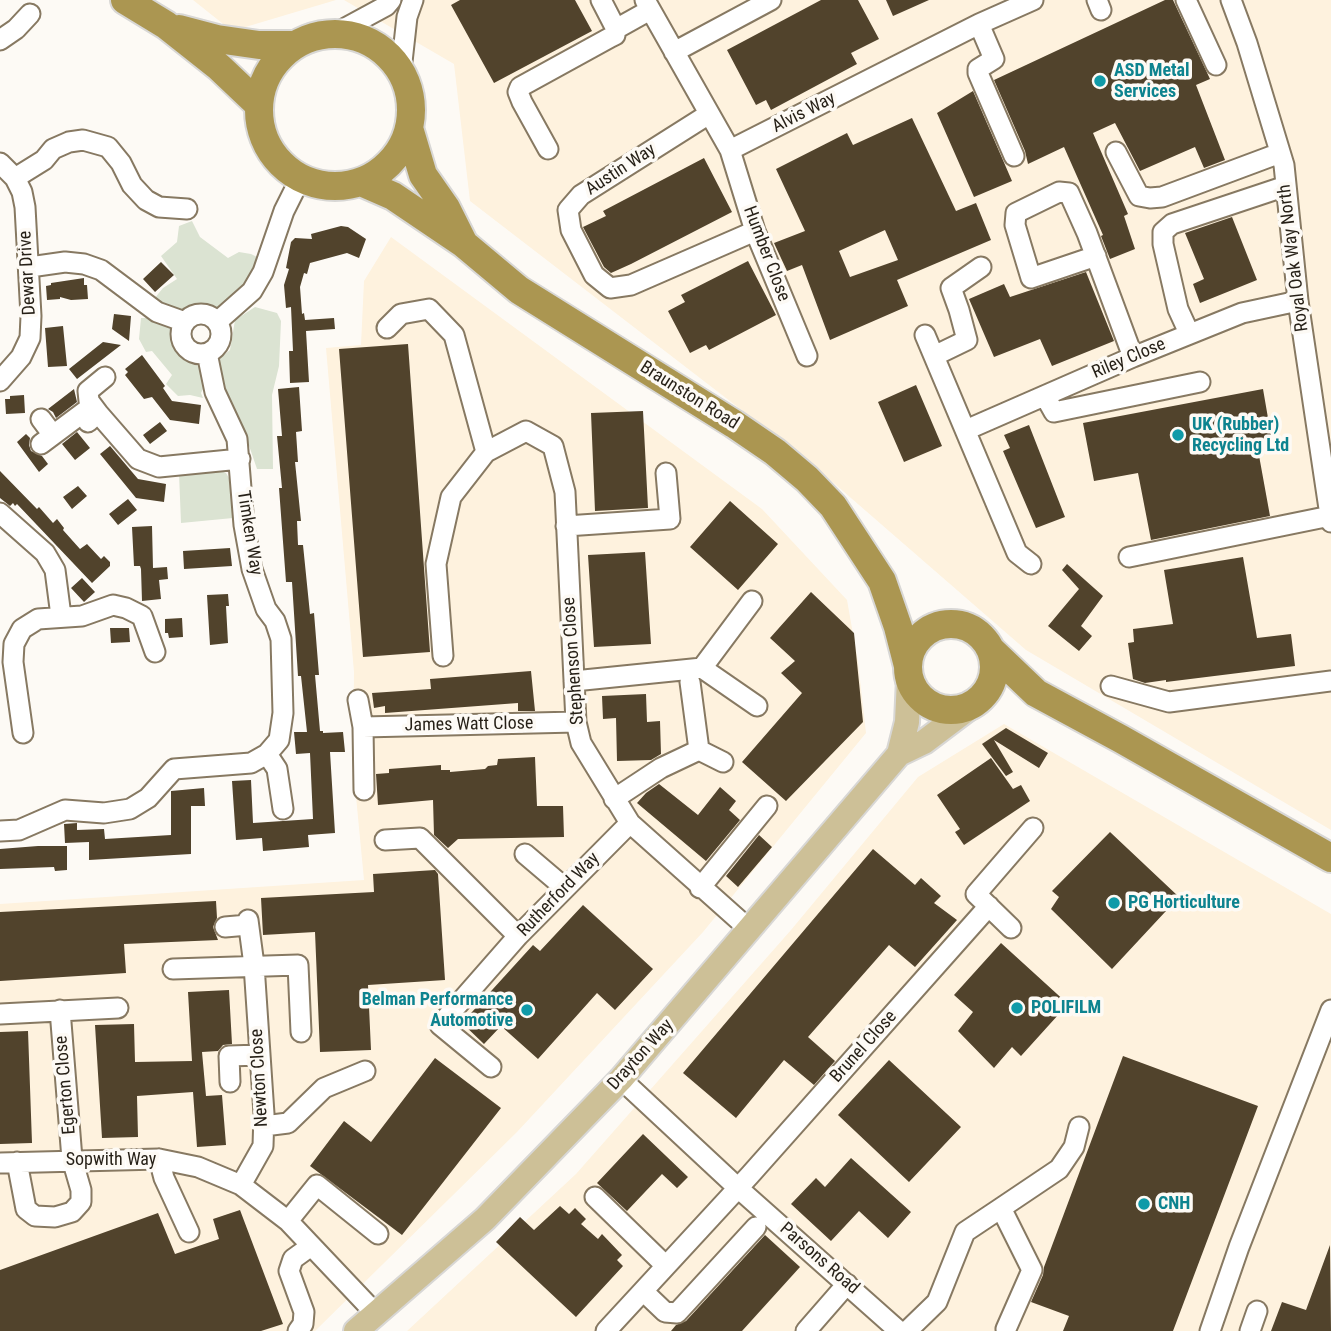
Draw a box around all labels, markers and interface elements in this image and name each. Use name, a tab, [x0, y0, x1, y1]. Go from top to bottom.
place label: ASD Metal Services	[1114, 60, 1190, 102]
marker: ASD Metal Services	[1092, 73, 1108, 89]
street label: Alvis Way	[769, 88, 839, 138]
street label: Austin Way	[582, 139, 660, 201]
street label: Royal Oak Way North	[1274, 183, 1314, 333]
street label: Humber Close	[738, 203, 794, 305]
street label: Dewar Drive	[15, 230, 41, 316]
street label: Riley Close	[1089, 334, 1169, 384]
street label: Braunston Road	[636, 357, 742, 435]
place label: UK (Rubber) Recycling Ltd	[1192, 414, 1289, 457]
marker: UK (Rubber) Recycling Ltd	[1170, 427, 1186, 443]
street label: Timken Way	[232, 489, 266, 577]
street label: Stephenson Close	[559, 596, 589, 726]
street label: James Watt Close	[405, 713, 533, 737]
street label: Rutherford Way	[513, 848, 605, 942]
place label: PG Horticulture	[1128, 892, 1240, 914]
marker: PG Horticulture	[1106, 895, 1122, 911]
place label: Belman Performance Automotive	[362, 989, 513, 1032]
place label: POLIFILM	[1031, 997, 1101, 1019]
marker: POLIFILM	[1009, 1000, 1025, 1016]
marker: Belman Performance Automotive	[519, 1002, 535, 1018]
street label: Brunel Close	[826, 1007, 902, 1087]
street label: Drayton Way	[604, 1015, 678, 1095]
street label: Newton Close	[247, 1028, 273, 1128]
street label: Egerton Close	[51, 1035, 81, 1135]
street label: Sopwith Way	[66, 1149, 156, 1171]
place label: CNH	[1158, 1193, 1190, 1215]
marker: CNH	[1136, 1196, 1152, 1212]
street label: Parsons Road	[775, 1219, 863, 1299]

